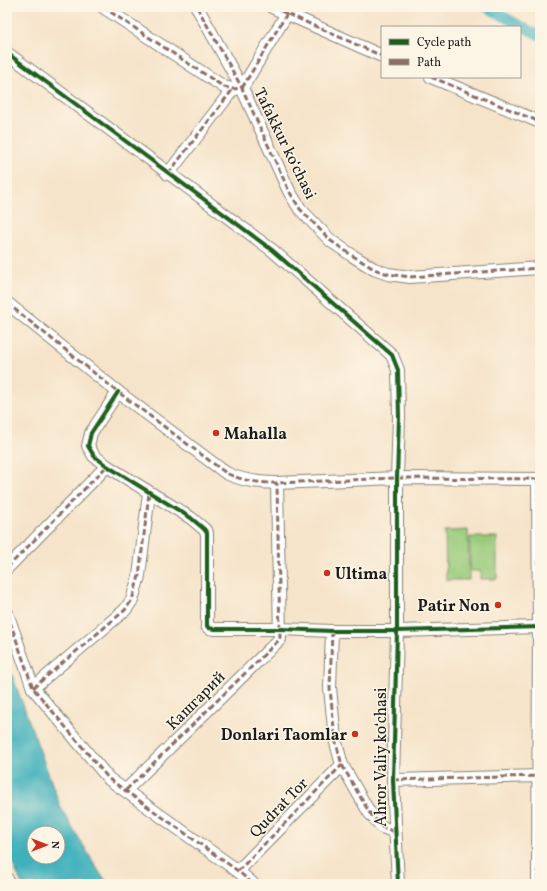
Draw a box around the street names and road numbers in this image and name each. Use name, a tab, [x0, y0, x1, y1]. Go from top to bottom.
street label: Tafakkur ko‘chasi	[248, 84, 321, 203]
street label: Кашгарий	[162, 667, 231, 736]
street label: Ahror Valiy koʻchasi	[371, 687, 393, 827]
street label: Qudrat Tor	[245, 773, 314, 843]

